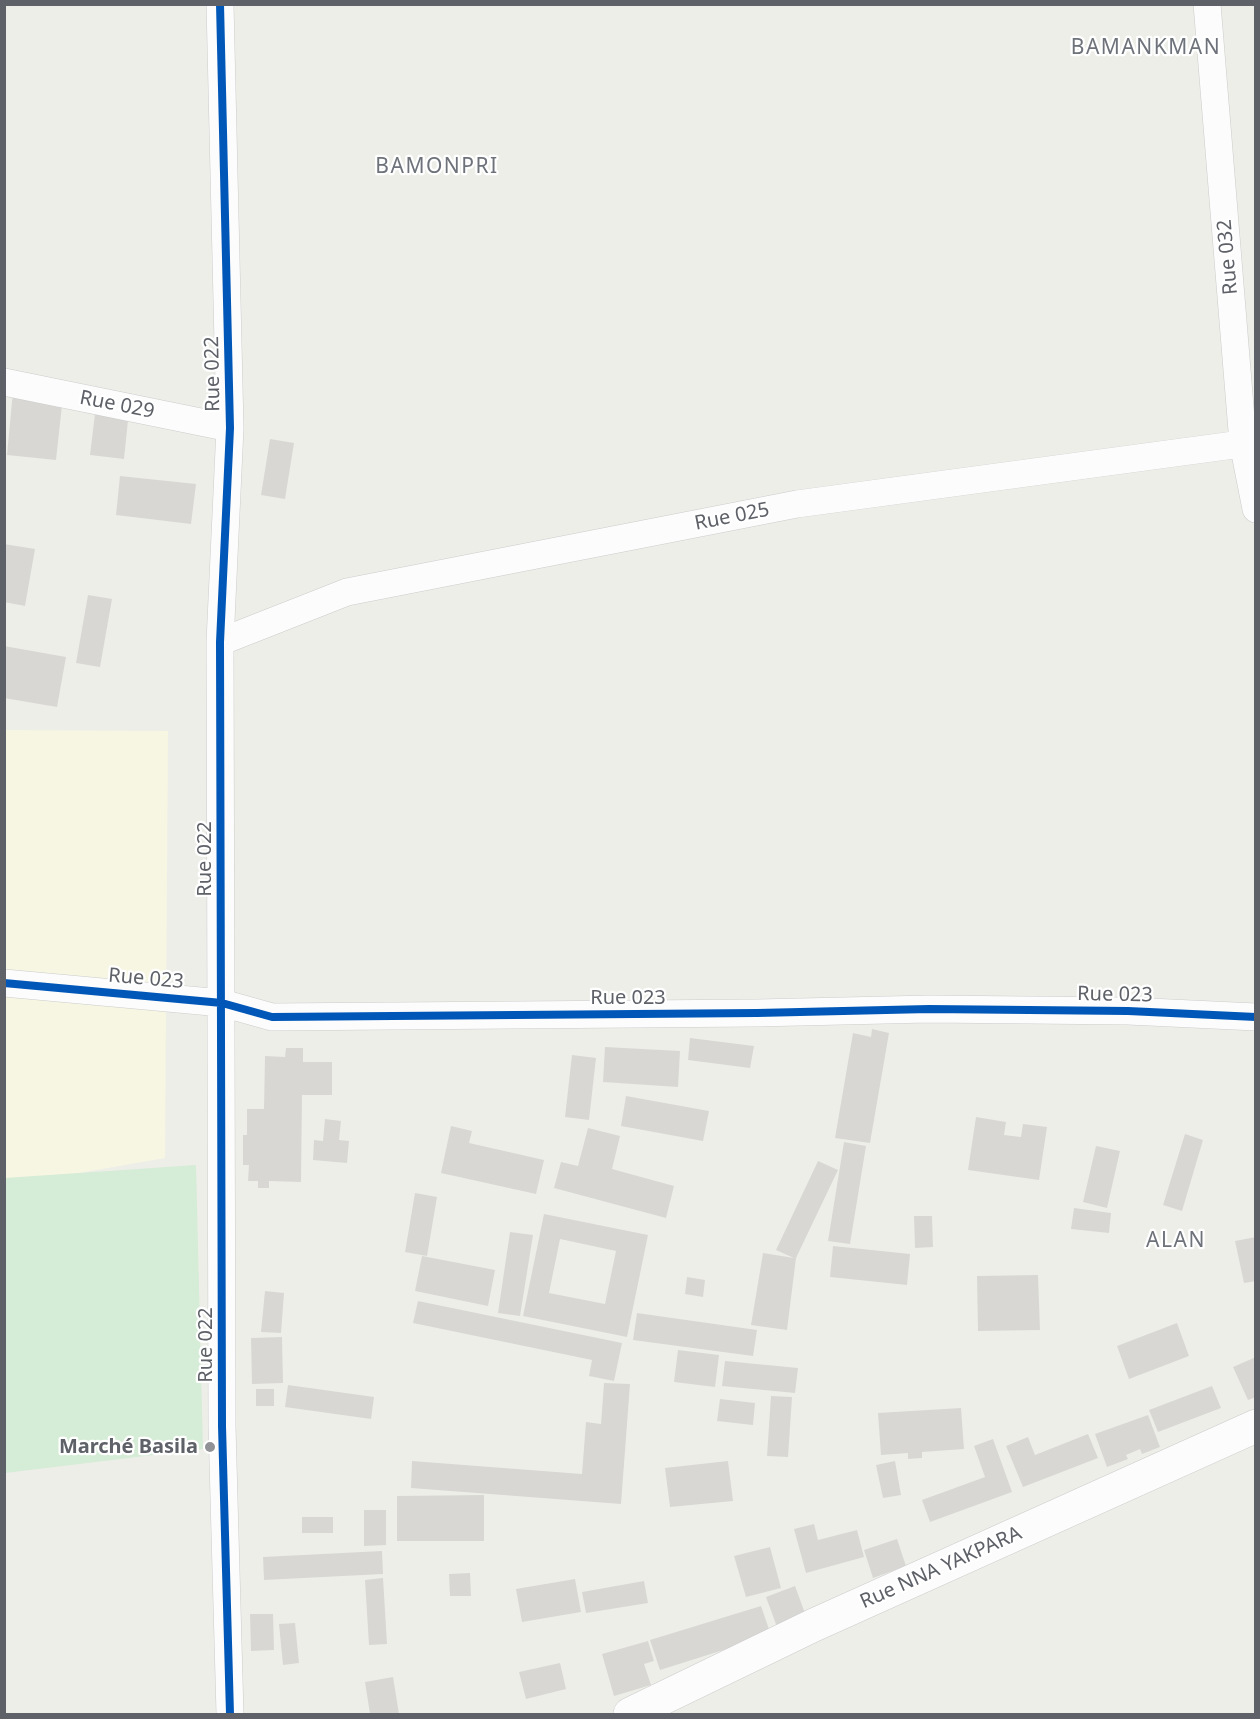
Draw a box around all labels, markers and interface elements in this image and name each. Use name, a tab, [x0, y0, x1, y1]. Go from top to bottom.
district label: BAMANKMAN	[1071, 35, 1221, 61]
district label: BAMONPRI	[375, 154, 499, 180]
street label: Rue 032	[1213, 218, 1243, 296]
street label: Rue 022	[200, 336, 226, 412]
street label: Rue 029	[78, 386, 156, 424]
street label: Rue 025	[693, 498, 771, 536]
street label: Rue 022	[193, 821, 217, 897]
street label: Rue 023	[107, 964, 185, 994]
street label: Rue 023	[1077, 982, 1153, 1008]
street label: Rue 023	[590, 986, 666, 1010]
district label: ALAN	[1146, 1228, 1206, 1254]
street label: Rue 022	[194, 1307, 218, 1383]
place label: Marché Basila	[59, 1435, 198, 1459]
marker: Marché Basila	[203, 1440, 217, 1454]
street label: Rue NNA YAKPARA	[857, 1522, 1025, 1614]

